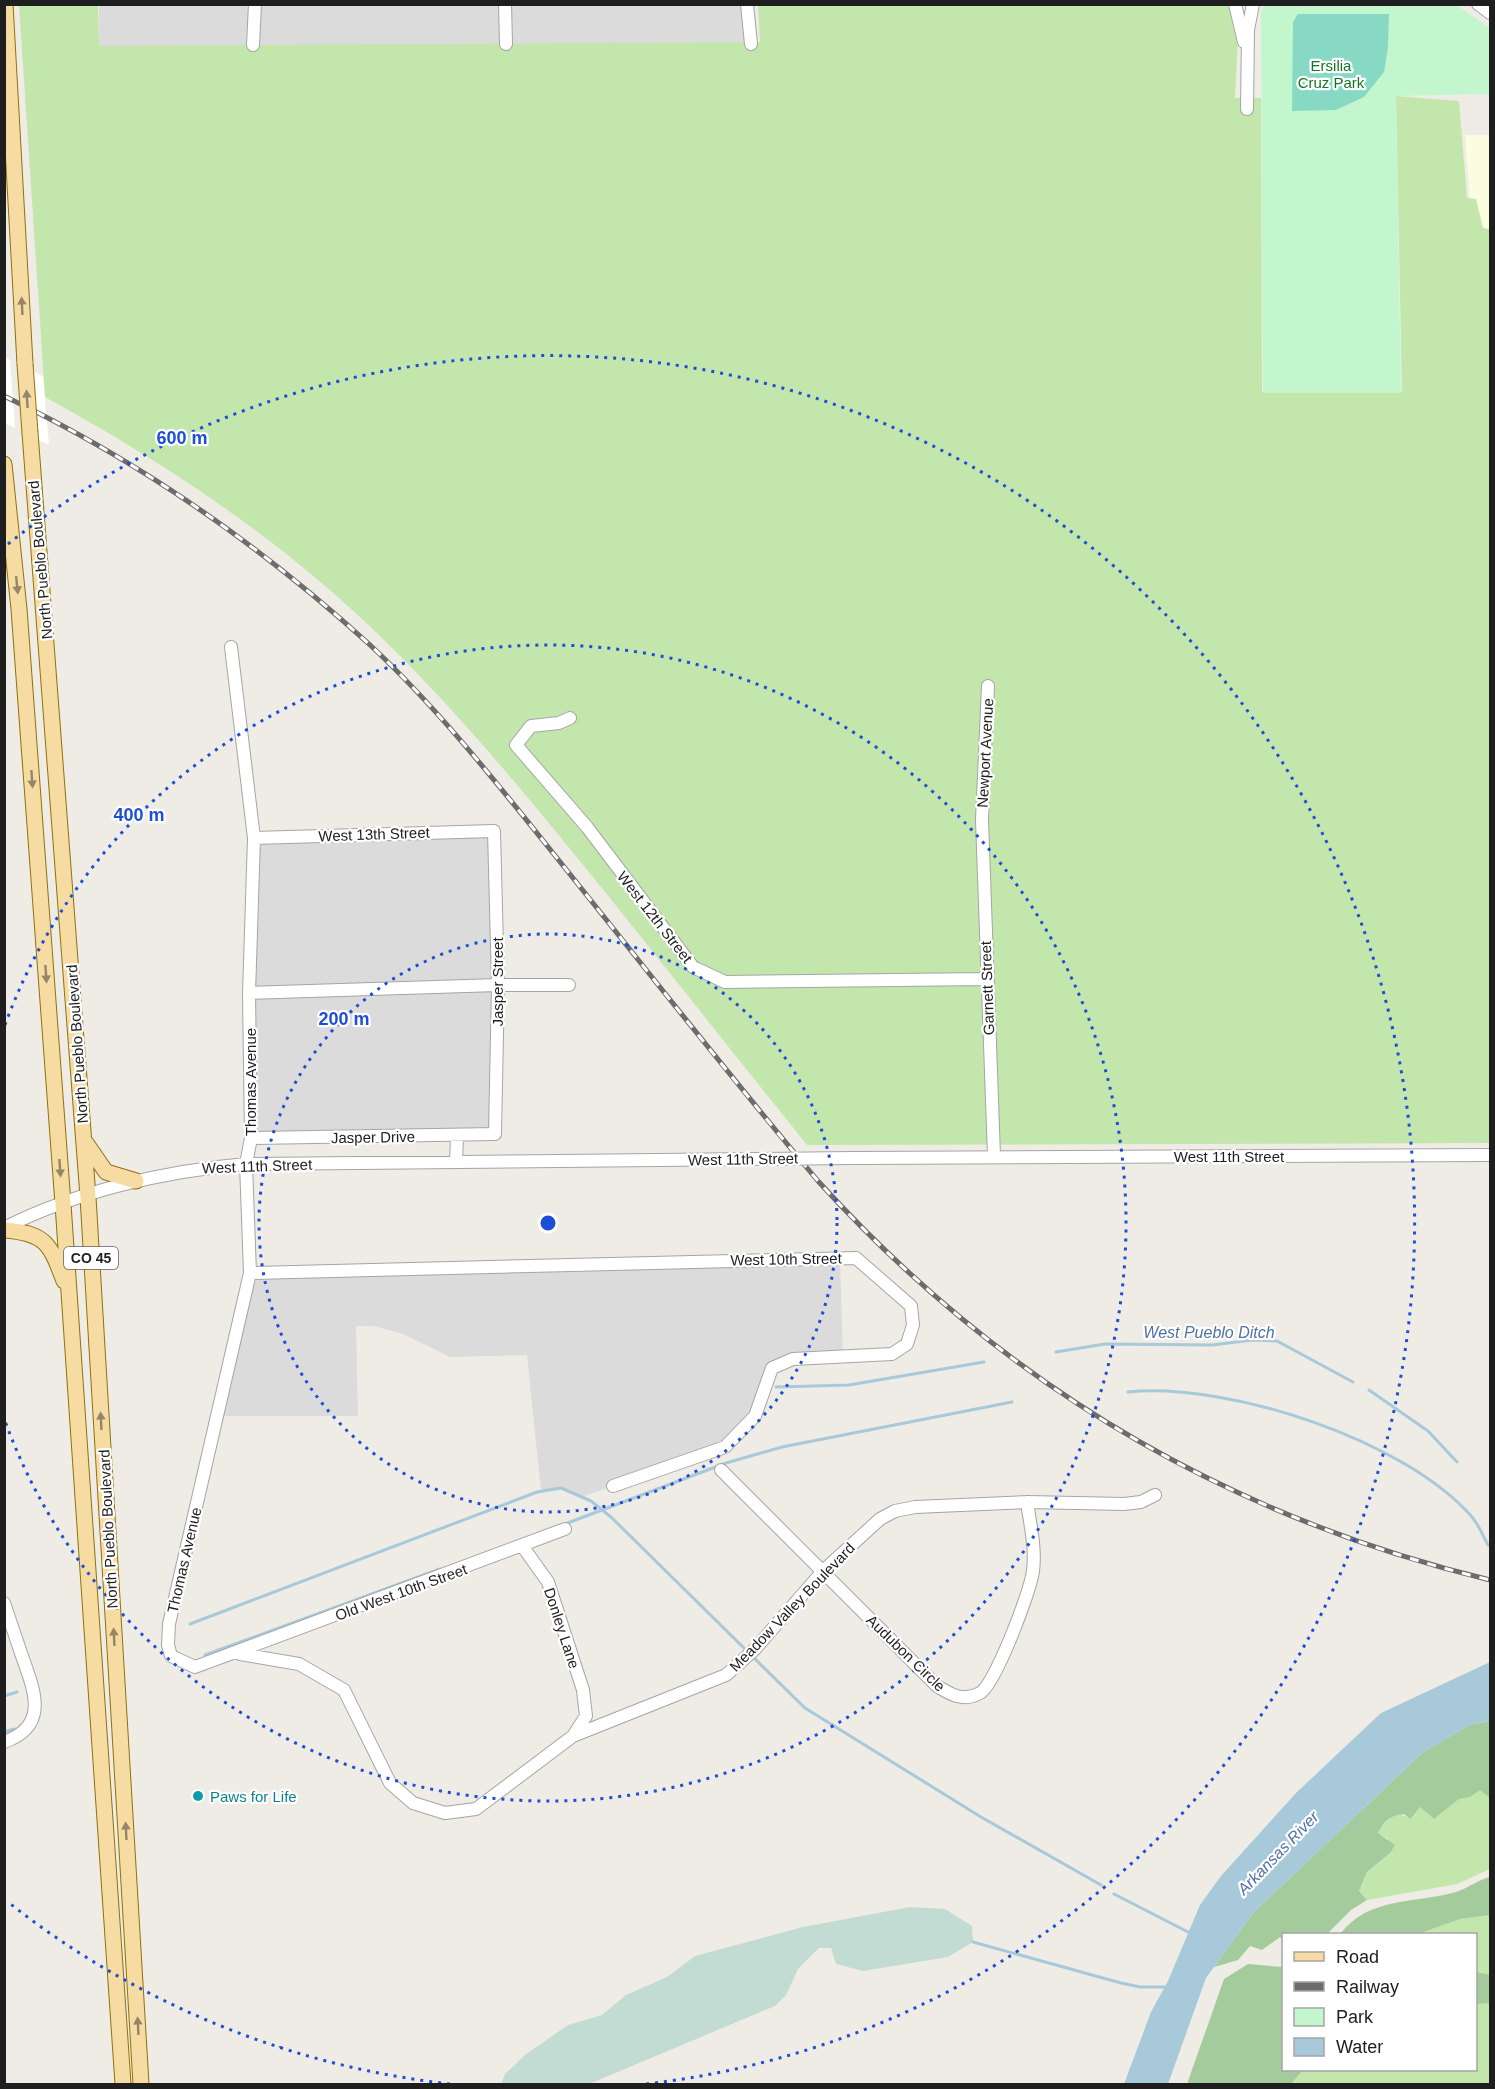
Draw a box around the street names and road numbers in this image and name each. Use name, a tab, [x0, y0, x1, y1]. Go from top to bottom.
street label: North Pueblo Boulevard	[25, 480, 55, 640]
street label: Newport Avenue	[974, 698, 996, 808]
street label: West 13th Street	[318, 824, 431, 844]
street label: West 12th Street	[614, 868, 697, 967]
street label: Jasper Street	[489, 937, 506, 1027]
street label: Garnett Street	[977, 940, 997, 1035]
street label: North Pueblo Boulevard	[63, 964, 91, 1124]
street label: Thomas Avenue	[242, 1028, 259, 1136]
street label: Jasper Drive	[331, 1128, 415, 1146]
street label: West 11th Street	[1174, 1148, 1285, 1165]
street label: West 11th Street	[688, 1150, 799, 1168]
street label: West 11th Street	[202, 1156, 313, 1176]
road number: CO 45	[64, 1247, 118, 1269]
street label: West 10th Street	[730, 1250, 843, 1268]
street label: North Pueblo Boulevard	[95, 1449, 121, 1609]
street label: Thomas Avenue	[164, 1505, 204, 1615]
street label: Meadow Valley Boulevard	[726, 1539, 858, 1675]
street label: Old West 10th Street	[333, 1560, 470, 1624]
street label: Donley Lane	[541, 1585, 583, 1671]
street label: Audubon Circle	[863, 1611, 949, 1695]

